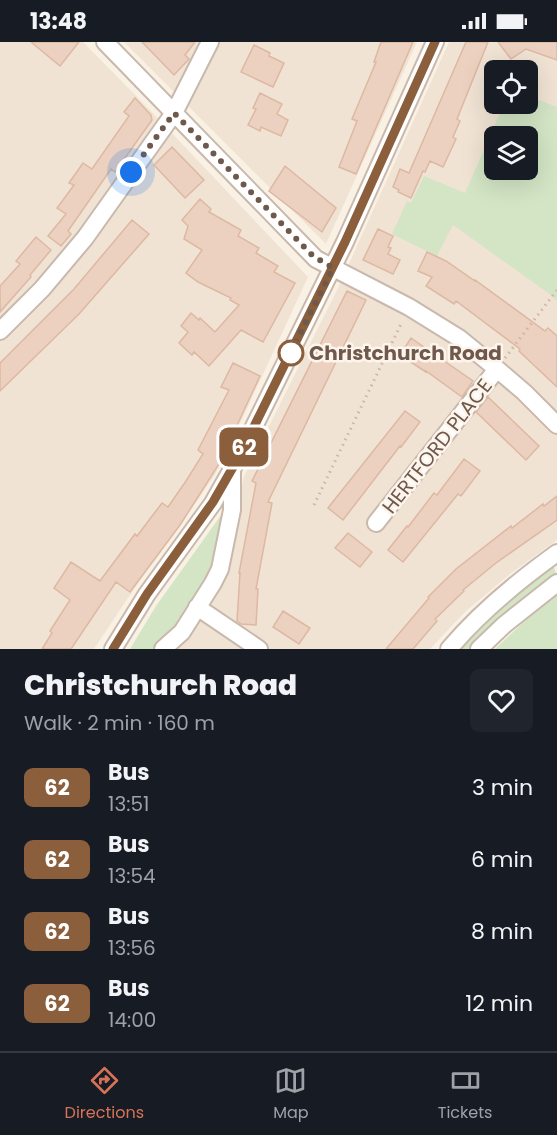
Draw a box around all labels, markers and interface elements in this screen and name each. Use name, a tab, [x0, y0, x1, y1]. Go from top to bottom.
text: 13:48	[30, 6, 87, 37]
map controls	[484, 60, 538, 180]
button: locate	[484, 60, 538, 114]
button: layers	[484, 126, 538, 180]
your location	[116, 157, 146, 187]
place label: Christchurch Road	[309, 339, 502, 367]
marker: Christchurch Road	[278, 340, 304, 366]
street label: HERTFORD PLACE	[376, 373, 498, 519]
line badge: 62	[217, 428, 271, 466]
text: 62	[231, 433, 257, 462]
text: Christchurch Road	[24, 666, 297, 705]
button: heart	[470, 669, 533, 732]
text: Walk · 2 min · 160 m	[24, 709, 215, 737]
text: Bus	[108, 757, 150, 788]
text: 3 min	[472, 772, 533, 803]
text: 62	[44, 773, 70, 802]
text: 13:51	[108, 790, 149, 818]
text: Bus	[108, 829, 150, 860]
text: 6 min	[471, 844, 533, 875]
text: 62	[44, 845, 70, 874]
text: 13:54	[108, 862, 156, 890]
text: Bus	[108, 901, 150, 932]
text: 8 min	[471, 916, 533, 947]
text: 62	[44, 917, 70, 946]
text: 13:56	[108, 934, 156, 962]
text: Bus	[108, 973, 150, 1004]
text: 12 min	[465, 988, 533, 1019]
text: 62	[44, 989, 70, 1018]
text: 14:00	[108, 1006, 156, 1034]
tab: Directions	[65, 1064, 144, 1125]
tab: Map	[273, 1064, 309, 1125]
tab: Tickets	[438, 1064, 492, 1125]

